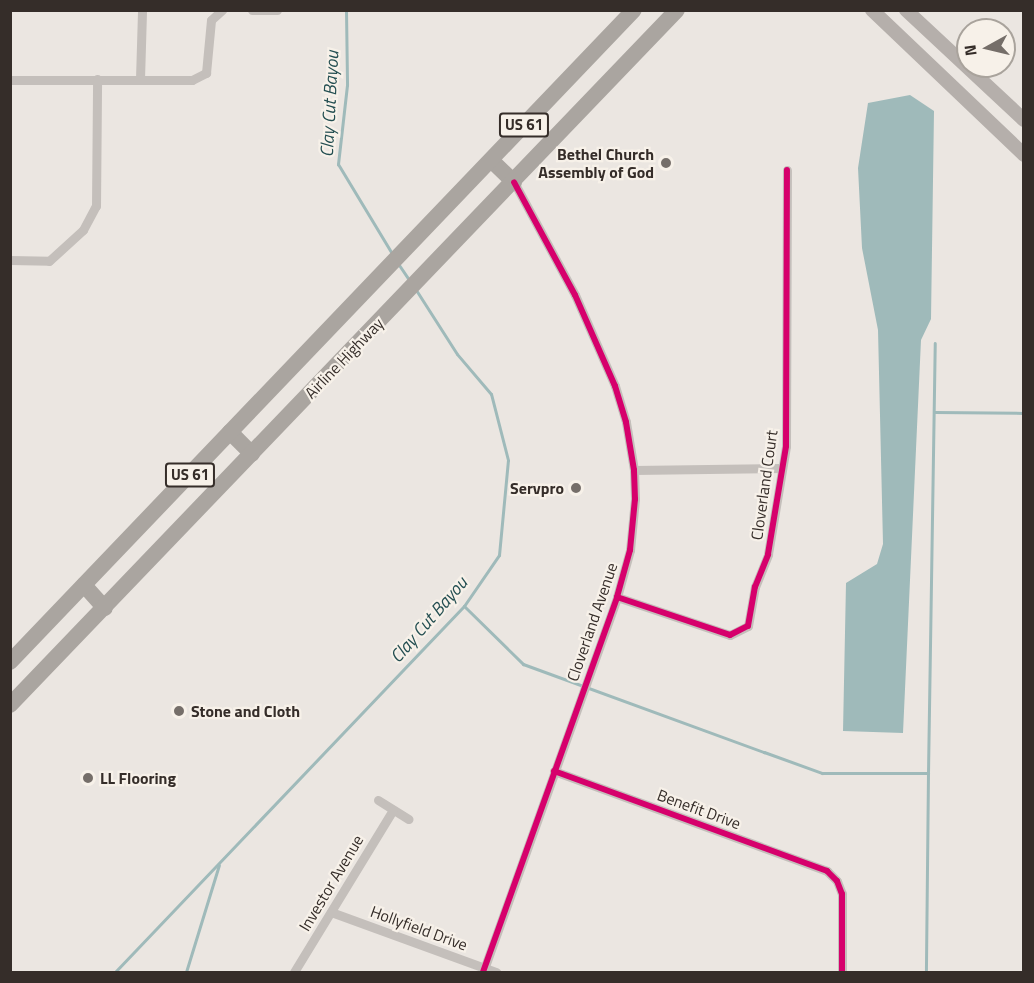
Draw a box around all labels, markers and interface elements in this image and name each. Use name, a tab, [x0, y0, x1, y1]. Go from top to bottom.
north arrow	[956, 18, 1016, 78]
text: N	[958, 43, 983, 57]
water label: Clay Cut Bayou	[316, 50, 344, 158]
road number: US 61	[498, 113, 550, 137]
place label: Bethel Church Assembly of God	[538, 144, 654, 182]
marker: Bethel Church Assembly of God	[659, 156, 673, 170]
street label: Airline Highway	[301, 314, 387, 402]
street label: Cloverland Court	[747, 429, 781, 541]
road number: US 61	[164, 463, 216, 487]
place label: Servpro	[510, 478, 564, 498]
marker: Servpro	[569, 481, 583, 495]
street label: Cloverland Avenue	[563, 560, 621, 684]
water label: Clay Cut Bayou	[386, 573, 472, 667]
place label: Stone and Cloth	[191, 701, 300, 721]
marker: Stone and Cloth	[172, 704, 186, 718]
place label: LL Flooring	[100, 768, 176, 788]
marker: LL Flooring	[81, 771, 95, 785]
street label: Benefit Drive	[655, 785, 743, 833]
street label: Investor Avenue	[295, 831, 367, 935]
street label: Hollyfield Drive	[368, 902, 470, 954]

